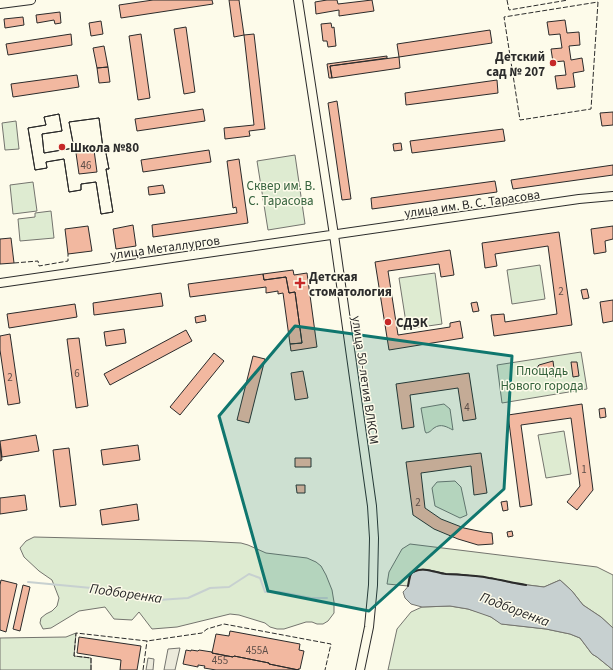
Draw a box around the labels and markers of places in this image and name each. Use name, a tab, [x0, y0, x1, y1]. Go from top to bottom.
place label: Детский сад № 207	[486, 48, 545, 81]
marker: Детский сад № 207	[548, 58, 558, 68]
place label: Школа №80	[70, 139, 139, 157]
marker: Школа №80	[57, 142, 67, 152]
place label: Детская стоматология	[309, 268, 392, 301]
marker: Детская стоматология	[294, 277, 306, 289]
place label: СДЭК	[396, 314, 429, 332]
marker: СДЭК	[383, 317, 393, 327]

